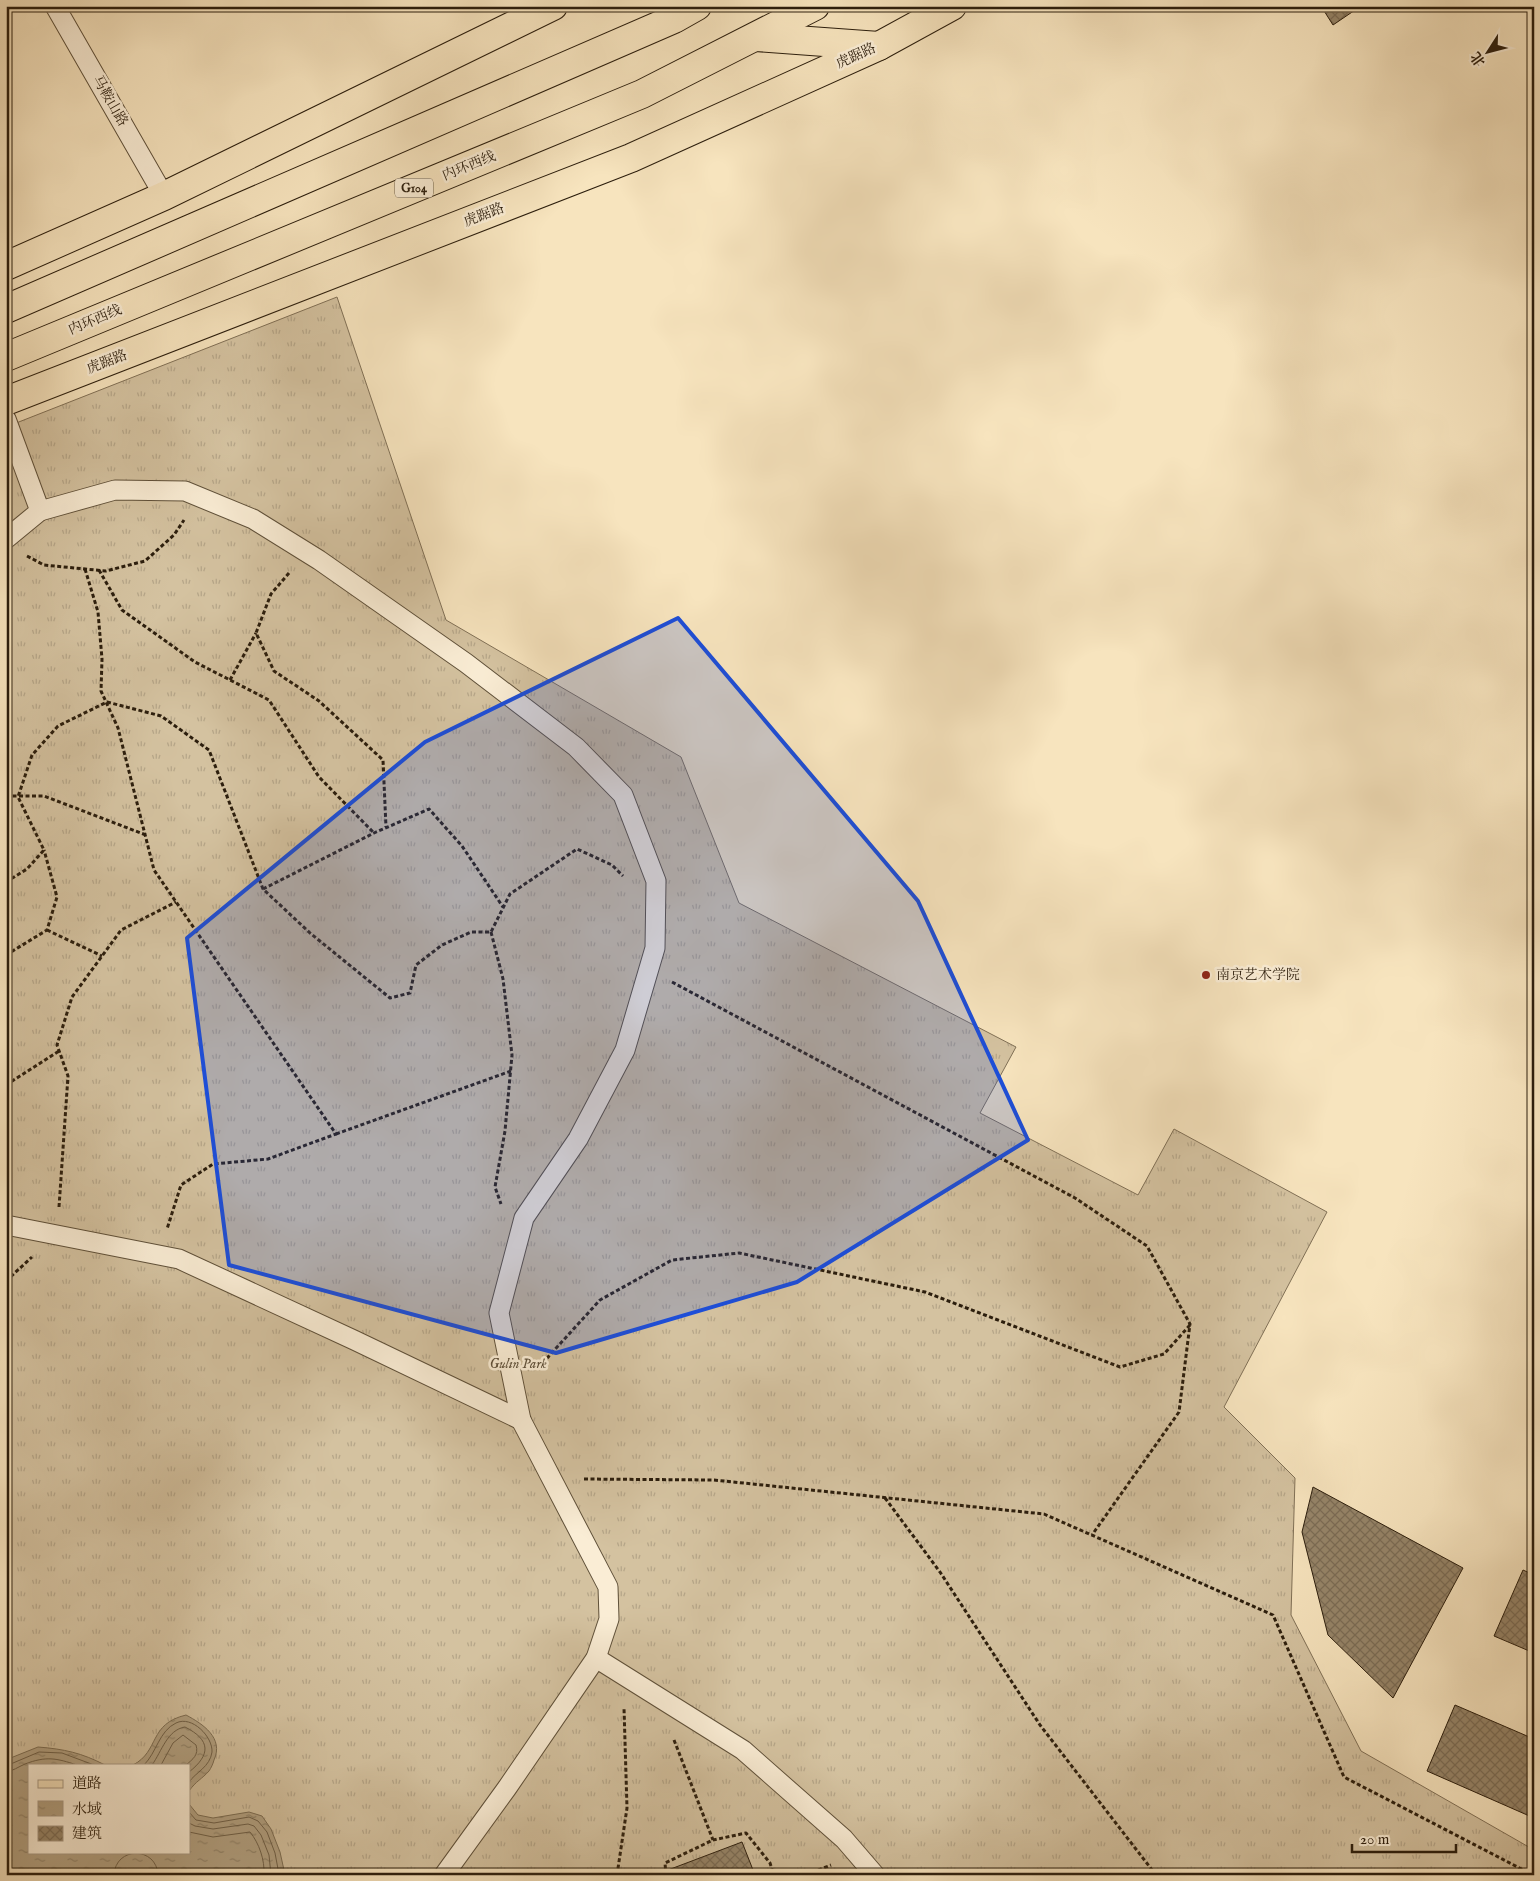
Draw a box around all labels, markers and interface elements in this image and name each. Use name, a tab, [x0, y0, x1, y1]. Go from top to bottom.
north arrow	[1462, 28, 1512, 78]
street label: 虎踞路	[833, 39, 879, 73]
text: 北	[1467, 48, 1490, 70]
street label: 马鞍山路	[88, 72, 132, 130]
street label: 内环西线	[440, 147, 498, 185]
road number: G104	[395, 178, 433, 198]
street label: 虎踞路	[461, 199, 507, 231]
street label: 内环西线	[66, 301, 124, 339]
street label: 虎踞路	[84, 346, 130, 378]
place label: 南京艺术学院	[1216, 966, 1300, 984]
marker: 南京艺术学院	[1200, 969, 1212, 981]
park label: Gulin Park	[490, 1355, 547, 1373]
legend	[28, 1764, 190, 1854]
text: 道路	[72, 1774, 102, 1793]
text: 水域	[72, 1800, 102, 1819]
scale bar	[1352, 1821, 1456, 1853]
text: 建筑	[72, 1824, 102, 1843]
text: 20 m	[1360, 1830, 1390, 1849]

